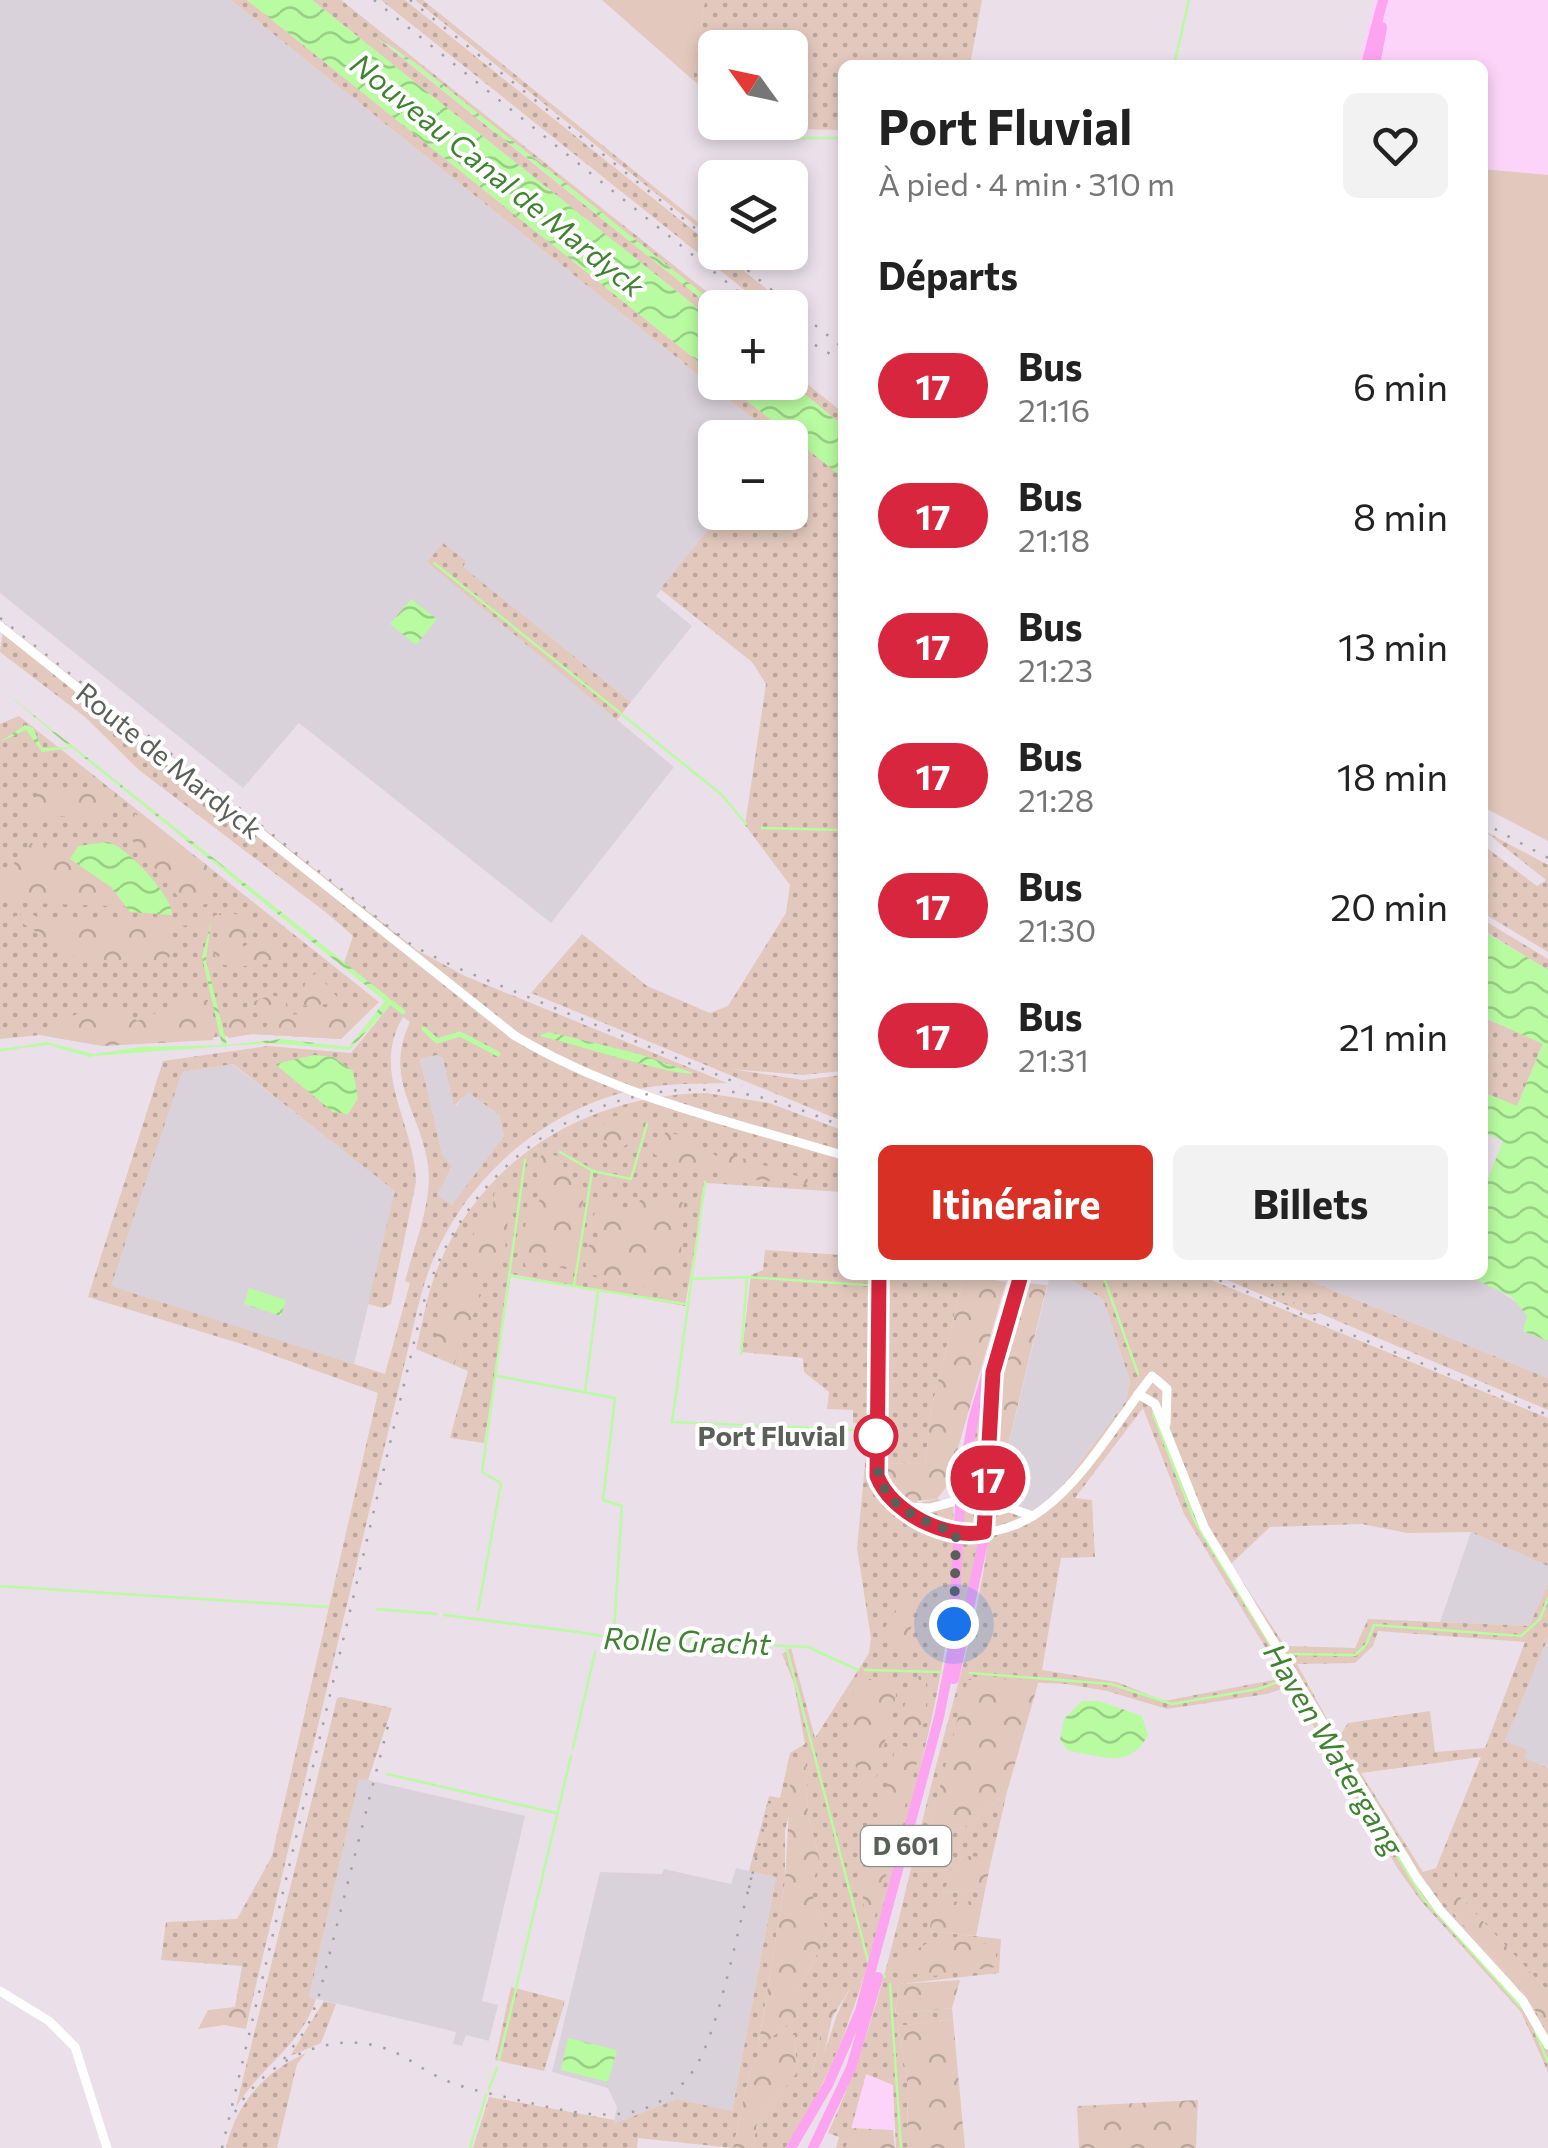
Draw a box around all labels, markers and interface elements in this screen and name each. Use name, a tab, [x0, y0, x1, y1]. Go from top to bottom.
north arrow	[698, 30, 808, 140]
map controls	[698, 30, 808, 530]
water label: Nouveau Canal de Mardyck	[344, 44, 653, 304]
button: heart	[1343, 93, 1448, 198]
text: Port Fluvial	[878, 96, 1132, 155]
button: layers	[698, 160, 808, 270]
text: À pied · 4 min · 310 m	[878, 163, 1175, 203]
text: Départs	[878, 251, 1018, 298]
button: +	[698, 290, 808, 400]
text: Bus	[1018, 342, 1083, 389]
text: 6 min	[1353, 362, 1448, 409]
text: 17	[915, 364, 951, 407]
text: 21:16	[1018, 389, 1090, 429]
button: −	[698, 420, 808, 530]
text: Bus	[1018, 472, 1083, 519]
text: 8 min	[1353, 492, 1448, 539]
text: 17	[915, 494, 951, 537]
text: 21:18	[1018, 519, 1090, 559]
text: Bus	[1018, 602, 1083, 649]
text: 13 min	[1338, 622, 1448, 669]
text: 17	[915, 624, 951, 667]
text: 21:23	[1018, 649, 1093, 689]
street label: Route de Mardyck	[70, 675, 269, 845]
text: Bus	[1018, 732, 1083, 779]
text: 18 min	[1337, 752, 1448, 799]
text: 17	[915, 754, 951, 797]
text: 21:28	[1018, 779, 1094, 819]
text: Bus	[1018, 862, 1083, 909]
text: 20 min	[1330, 882, 1448, 929]
text: 17	[915, 884, 951, 927]
text: 21:30	[1018, 909, 1096, 949]
text: Bus	[1018, 992, 1083, 1039]
text: 21 min	[1339, 1012, 1448, 1059]
text: 17	[915, 1014, 951, 1057]
text: 21:31	[1018, 1039, 1089, 1079]
button: Itinéraire	[878, 1145, 1153, 1260]
button: Billets	[1173, 1145, 1448, 1260]
marker: Port Fluvial	[855, 1415, 897, 1457]
place label: Port Fluvial	[698, 1418, 846, 1452]
line badge: 17	[943, 1446, 1033, 1510]
text: 17	[970, 1457, 1006, 1500]
your location	[929, 1599, 979, 1649]
water label: Rolle Gracht	[603, 1618, 772, 1661]
water label: Haven Watergang	[1257, 1636, 1414, 1863]
road number: D 601	[861, 1826, 951, 1866]

